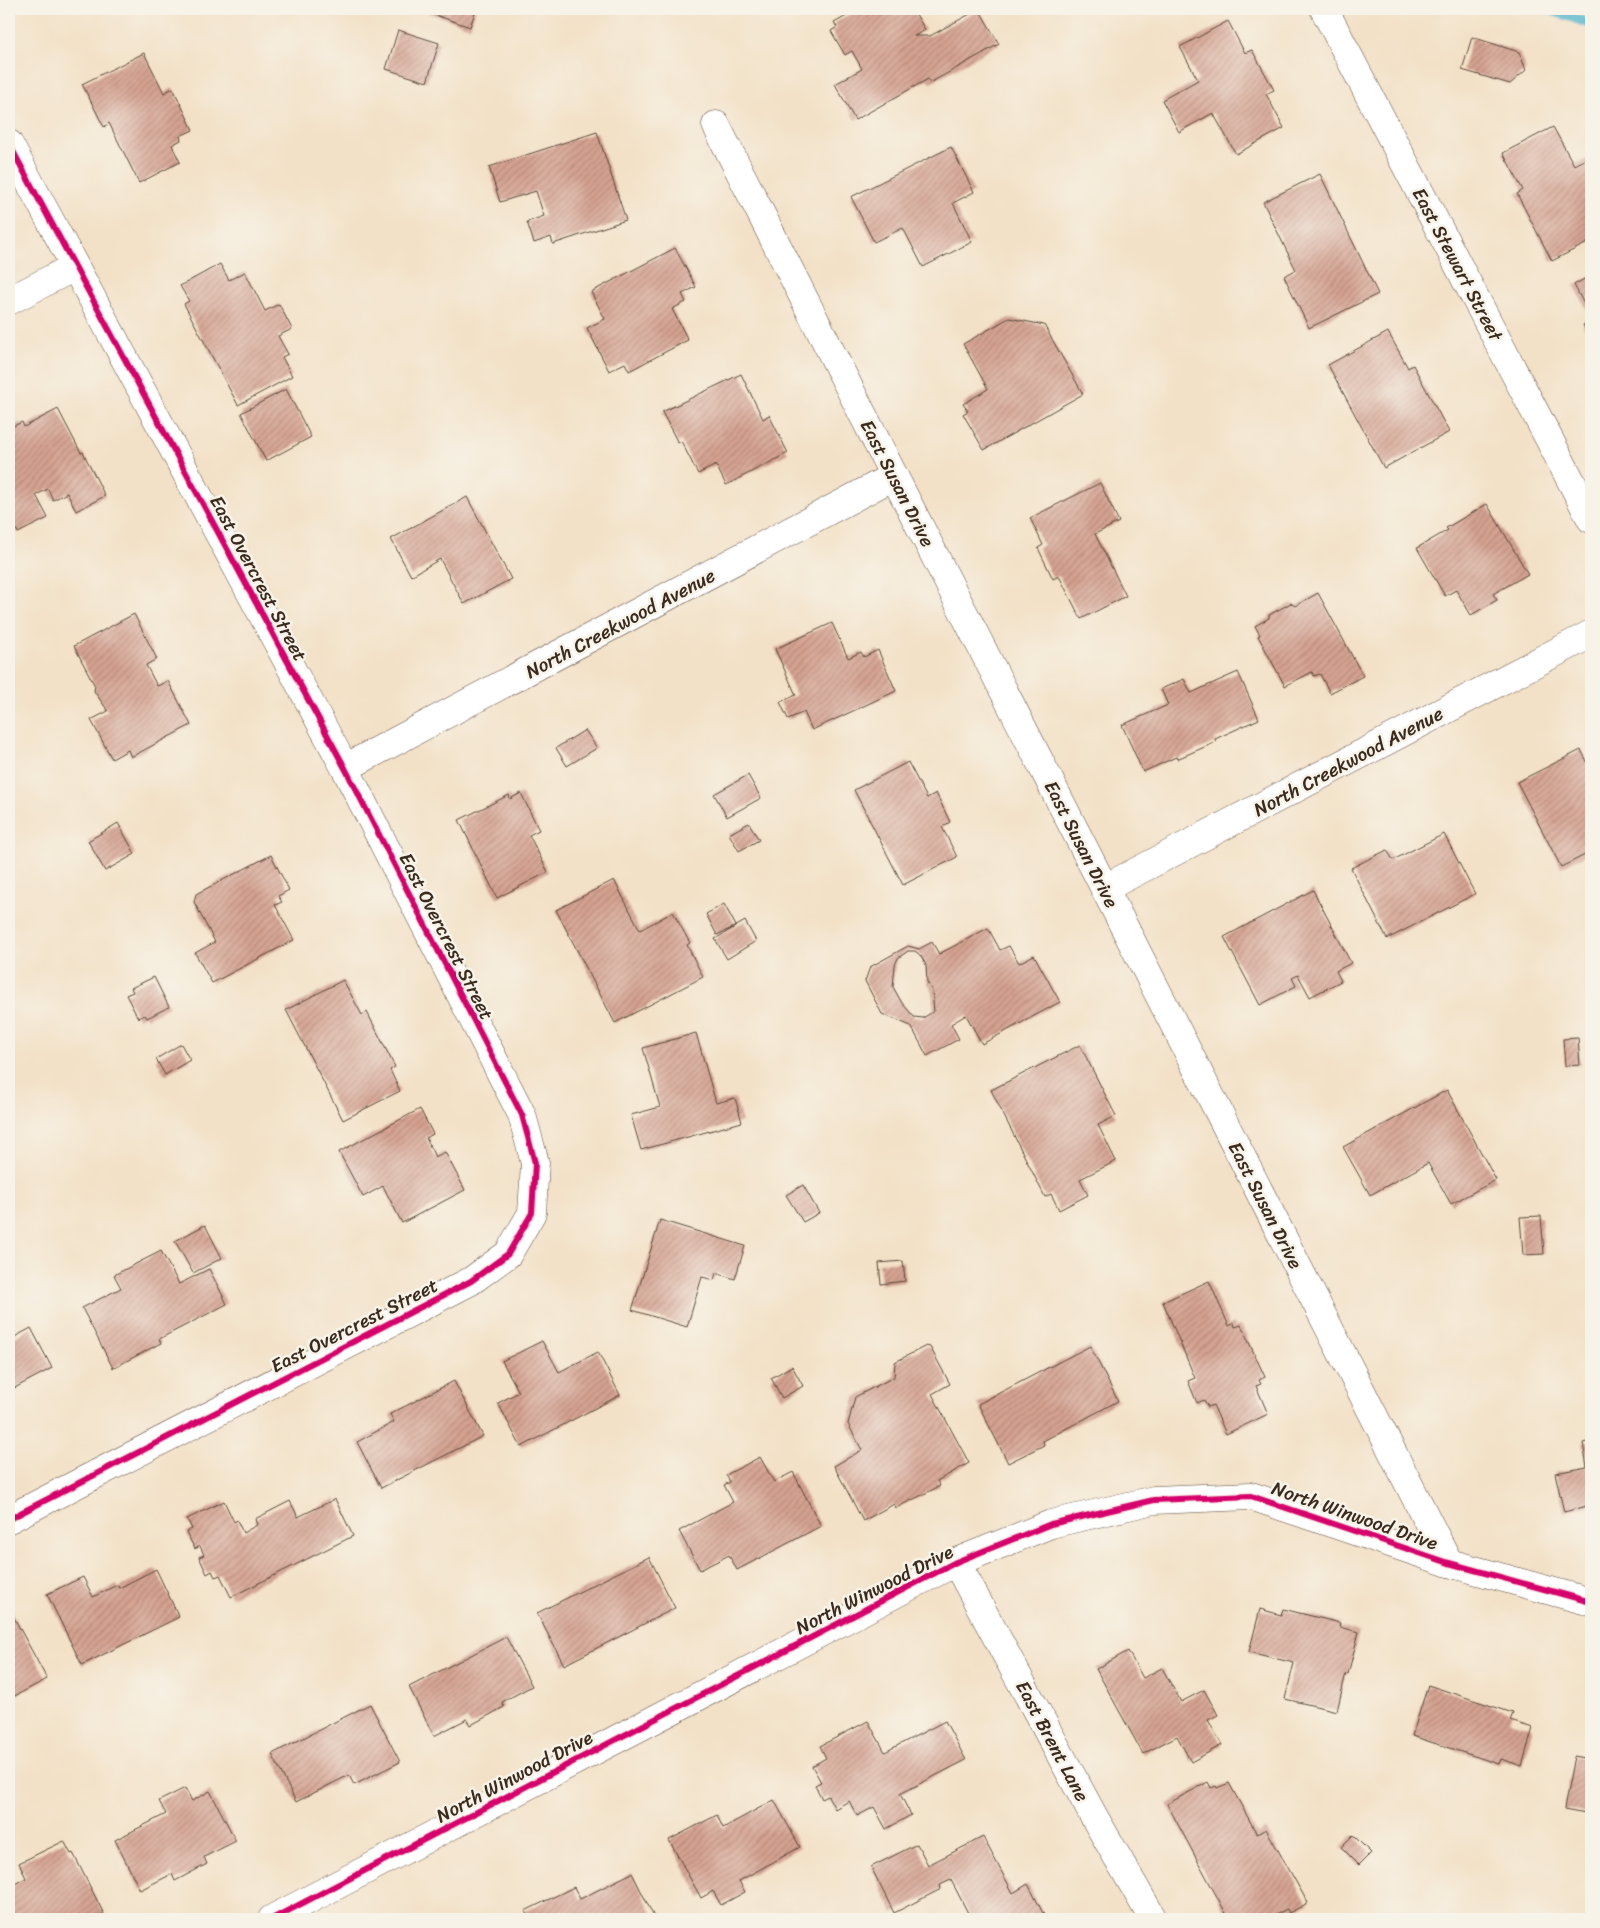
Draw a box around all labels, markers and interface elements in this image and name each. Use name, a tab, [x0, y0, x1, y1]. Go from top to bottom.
street label: East Stewart Street	[1403, 182, 1513, 348]
street label: East Susan Drive	[851, 413, 944, 553]
street label: East Overcrest Street	[201, 489, 316, 667]
street label: North Creekwood Avenue	[519, 559, 722, 688]
street label: North Creekwood Avenue	[1247, 697, 1450, 826]
street label: East Susan Drive	[1035, 774, 1128, 914]
street label: East Overcrest Street	[390, 847, 503, 1026]
street label: East Susan Drive	[1219, 1135, 1312, 1275]
street label: East Overcrest Street	[265, 1269, 444, 1382]
street label: North Winwood Drive	[1267, 1472, 1442, 1559]
street label: North Winwood Drive	[789, 1535, 959, 1644]
street label: East Brent Lane	[1007, 1675, 1099, 1808]
street label: North Winwood Drive	[430, 1721, 599, 1832]

